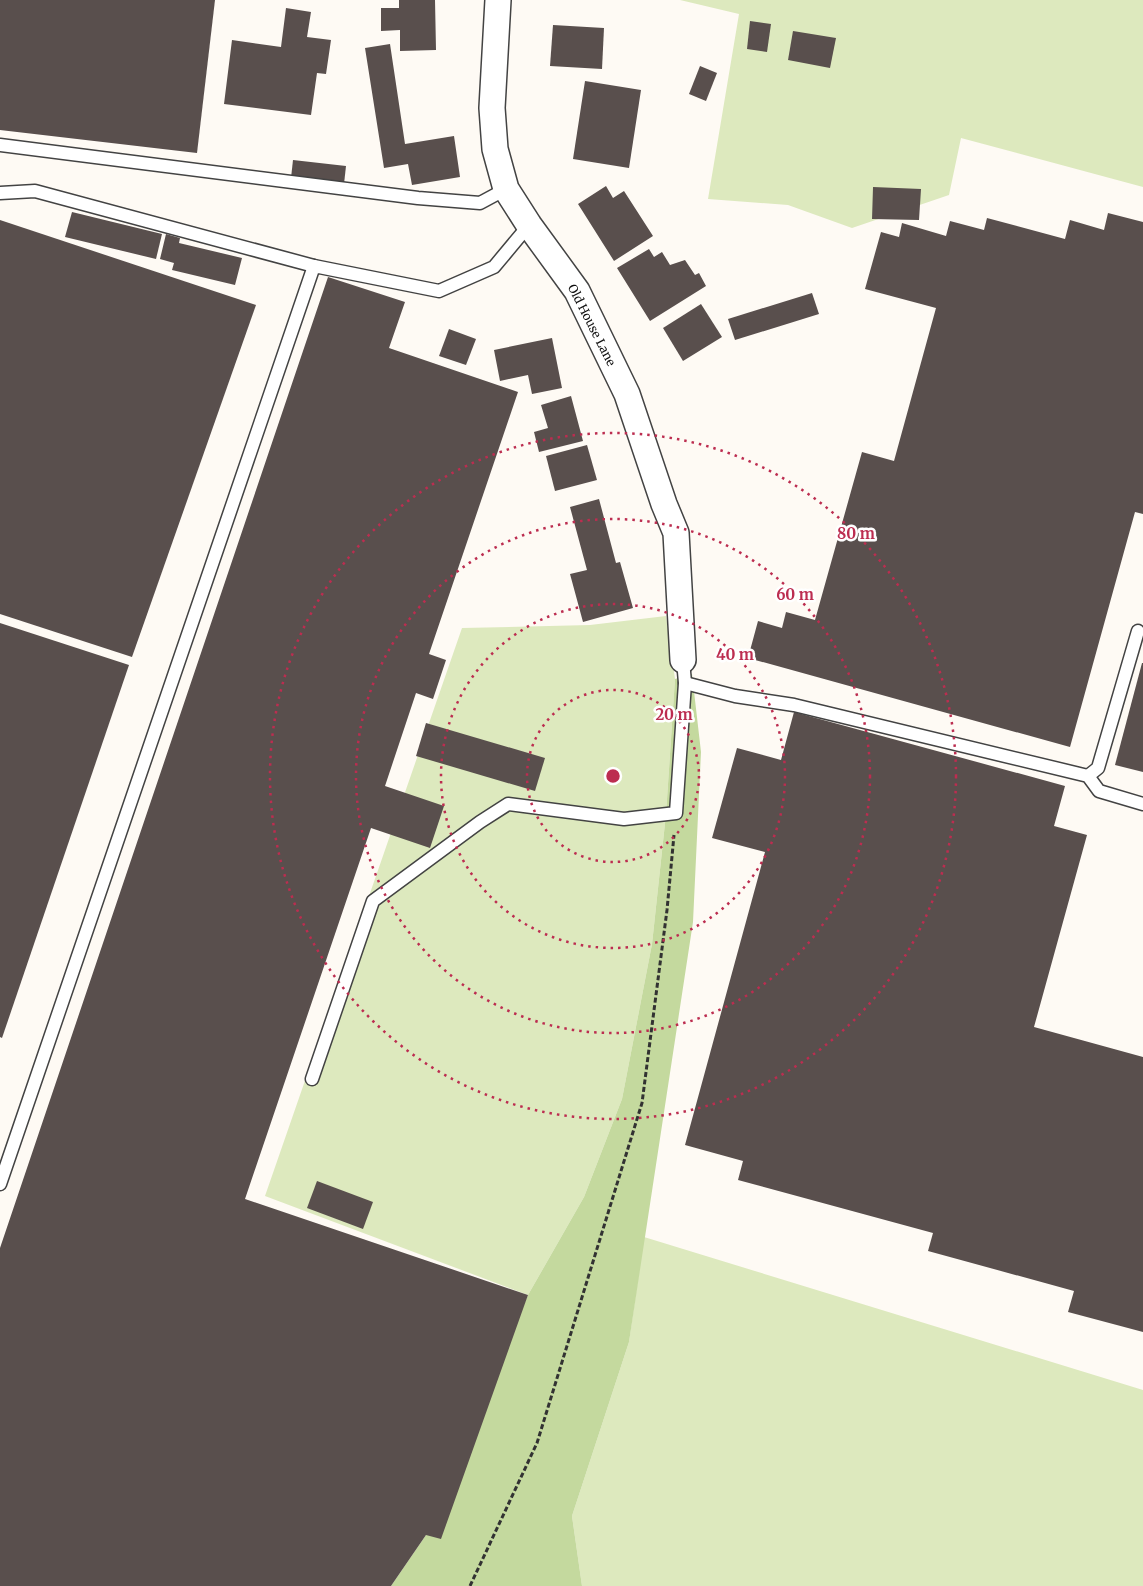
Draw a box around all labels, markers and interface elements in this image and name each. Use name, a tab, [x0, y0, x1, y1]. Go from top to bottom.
street label: Old House Lane	[565, 282, 619, 368]
text: 80 m	[837, 524, 875, 543]
text: 60 m	[776, 585, 814, 604]
text: 40 m	[716, 645, 754, 664]
text: 20 m	[655, 705, 693, 724]
centre of rings	[604, 767, 622, 785]

